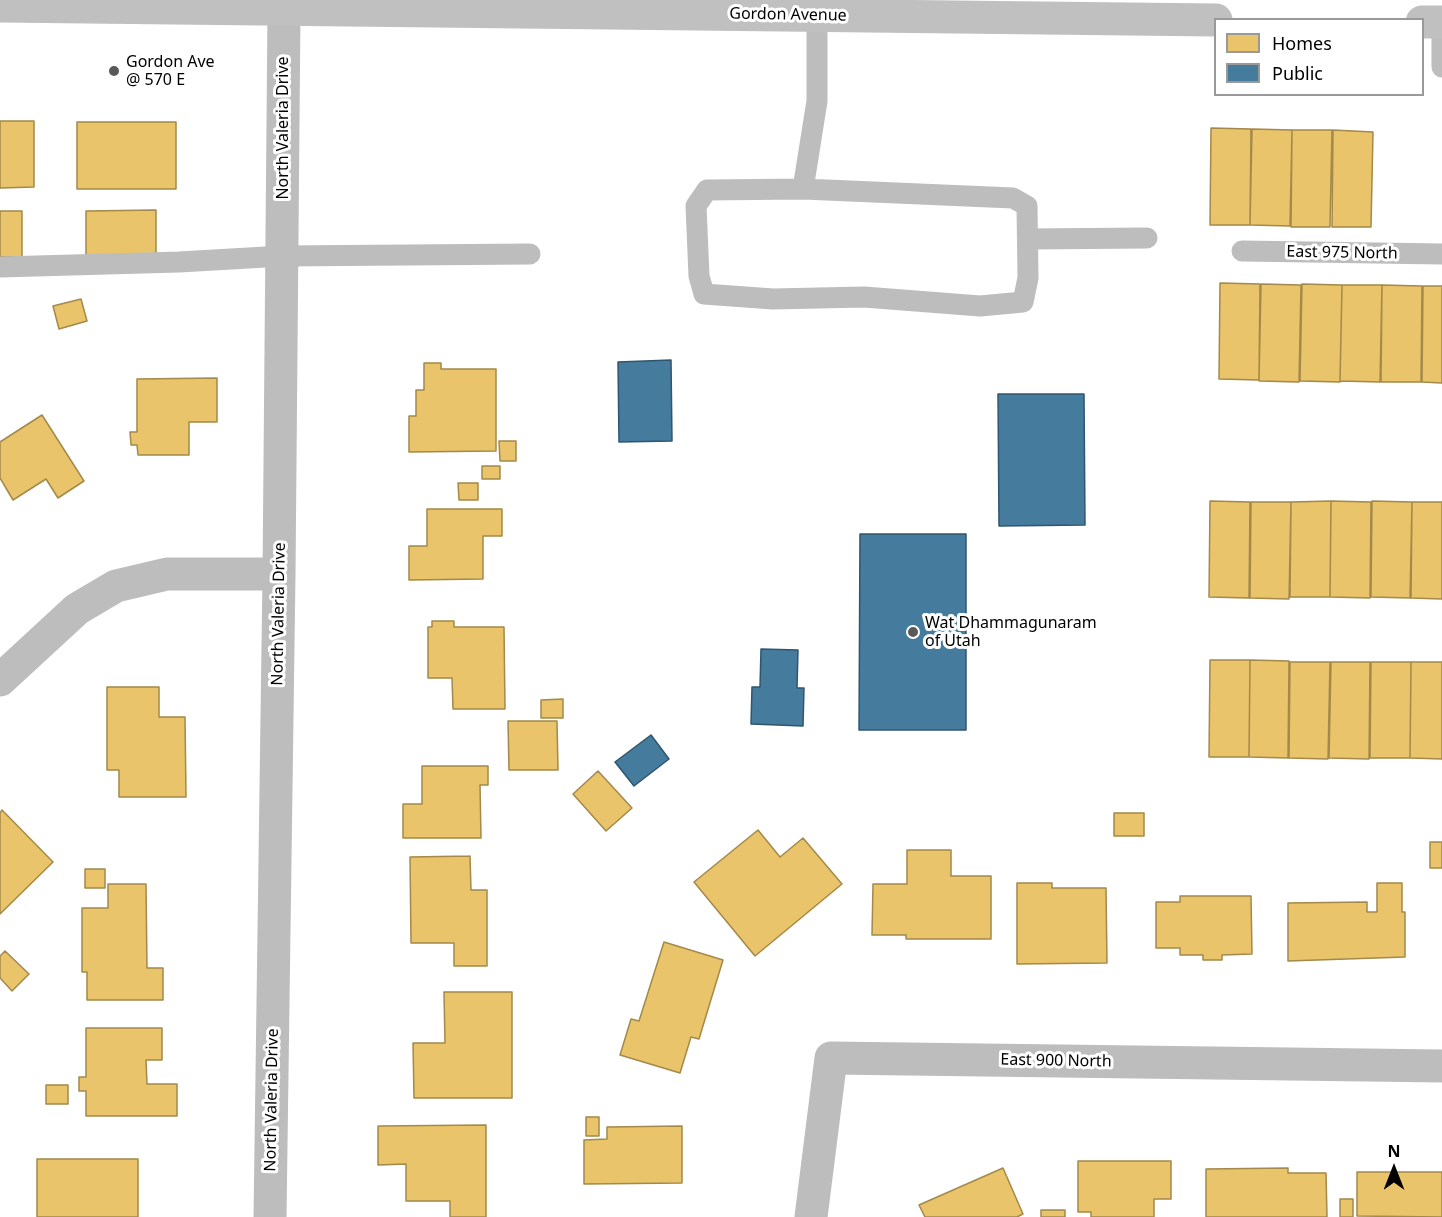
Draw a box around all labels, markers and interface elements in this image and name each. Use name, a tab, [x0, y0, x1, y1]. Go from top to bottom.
street label: Gordon Avenue	[729, 4, 847, 26]
legend	[1214, 18, 1424, 96]
text: Homes	[1272, 31, 1332, 55]
place label: Gordon Ave @ 570 E	[126, 52, 215, 90]
street label: North Valeria Drive	[273, 56, 293, 200]
text: Public	[1272, 61, 1323, 85]
marker: Gordon Ave @ 570 E	[107, 64, 121, 78]
street label: East 975 North	[1286, 242, 1398, 264]
street label: North Valeria Drive	[268, 542, 290, 686]
place label: Wat Dhammagunaram of Utah	[925, 613, 1097, 651]
marker: Wat Dhammagunaram of Utah	[906, 625, 920, 639]
street label: North Valeria Drive	[261, 1028, 283, 1172]
street label: East 900 North	[1000, 1050, 1112, 1072]
north arrow	[1364, 1139, 1424, 1199]
text: N	[1387, 1140, 1401, 1162]

